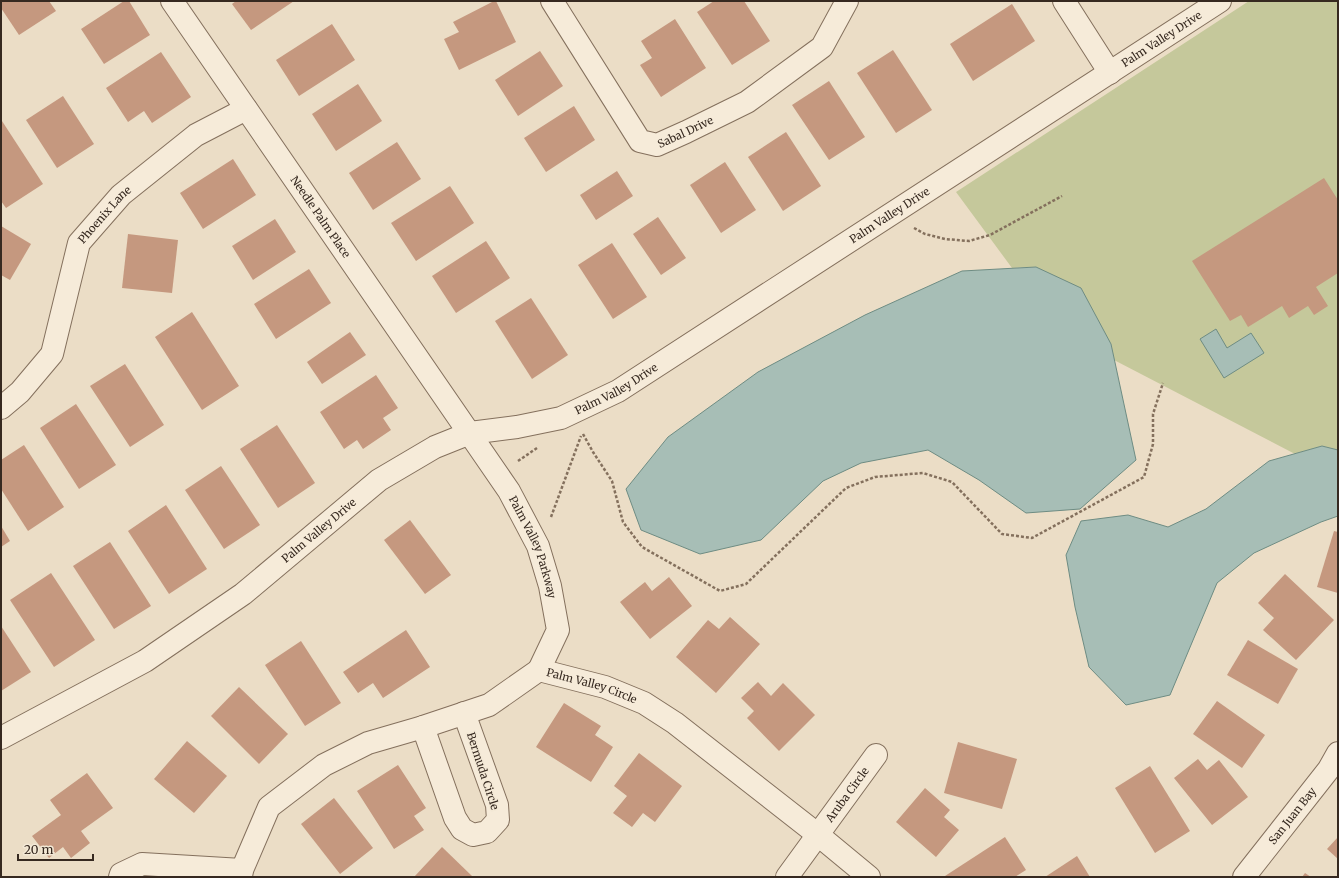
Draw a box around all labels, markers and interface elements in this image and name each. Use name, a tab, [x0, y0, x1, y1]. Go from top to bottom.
street label: Palm Valley Drive	[1119, 8, 1204, 70]
street label: Sabal Drive	[655, 113, 716, 151]
street label: Needle Palm Place	[287, 173, 354, 261]
street label: Phoenix Lane	[75, 183, 134, 246]
street label: Palm Valley Drive	[847, 184, 932, 246]
street label: Palm Valley Drive	[573, 360, 661, 417]
street label: Palm Valley Parkway	[506, 493, 559, 600]
street label: Palm Valley Drive	[279, 495, 359, 566]
street label: Palm Valley Circle	[545, 665, 639, 706]
street label: Bermuda Circle	[464, 730, 502, 812]
street label: Aruba Circle	[822, 764, 872, 826]
street label: San Juan Bay	[1265, 784, 1319, 847]
scale bar	[18, 836, 93, 862]
text: 20 m	[24, 842, 53, 857]

